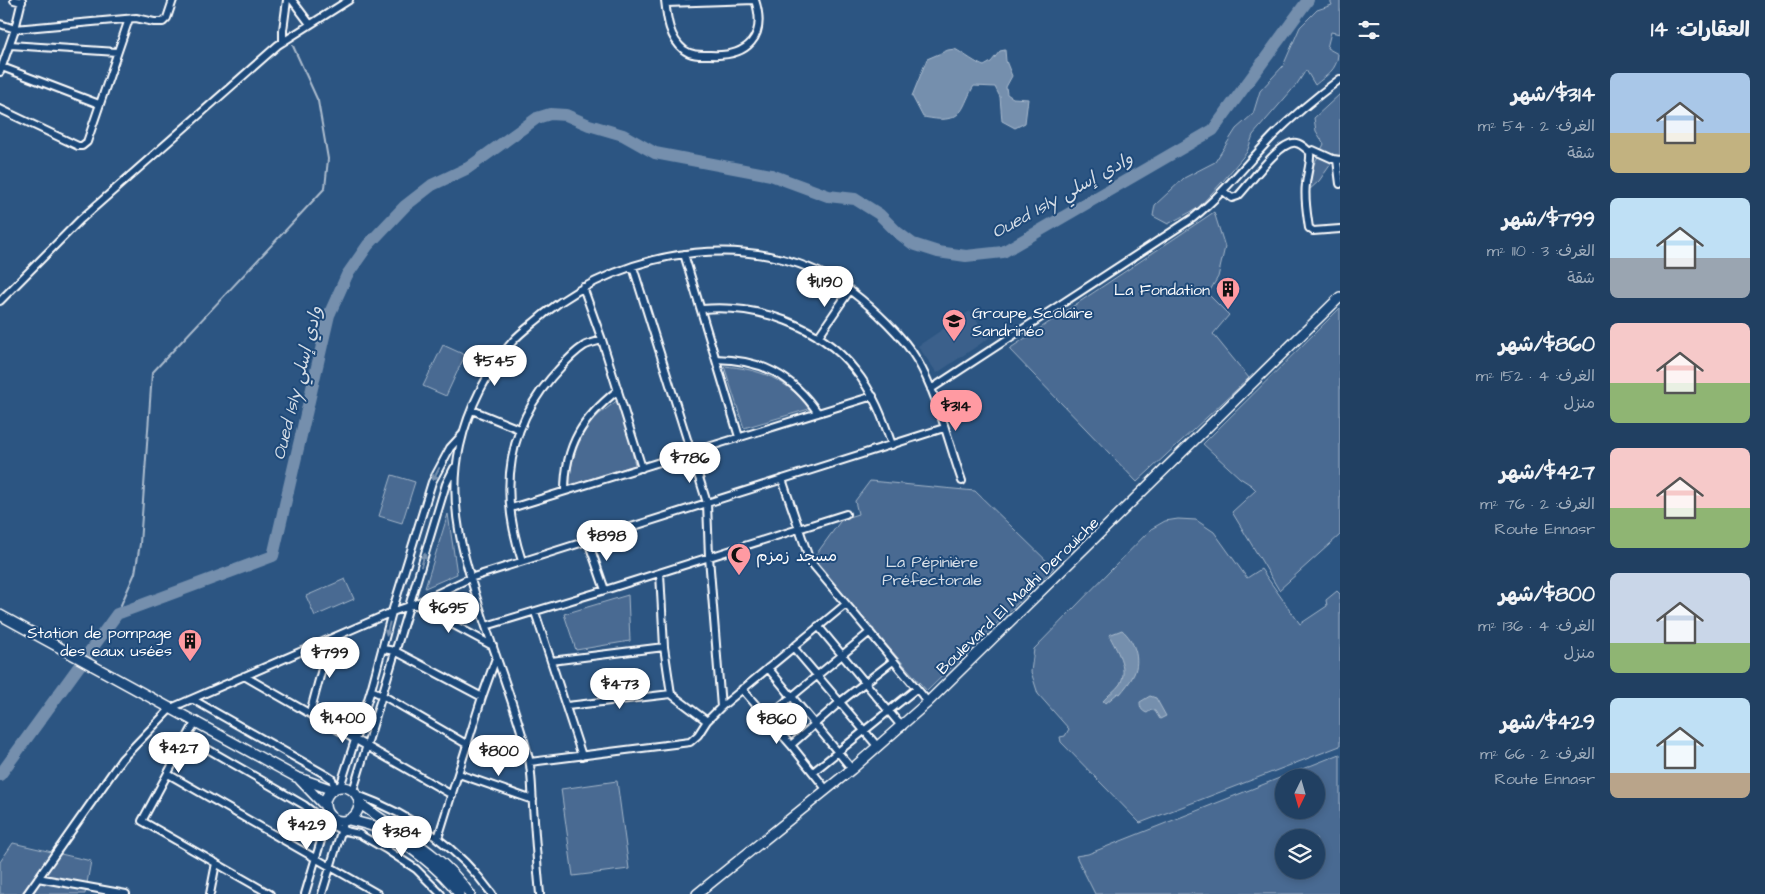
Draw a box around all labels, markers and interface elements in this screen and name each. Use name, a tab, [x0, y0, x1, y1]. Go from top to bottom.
text: العقارات: 14	[1651, 15, 1750, 44]
icon: filters	[1355, 16, 1383, 44]
text: $314/شهر	[1511, 80, 1595, 109]
icon: home	[1650, 93, 1710, 153]
text: الغرف: 2 · 54 m²	[1478, 115, 1595, 137]
text: شقة	[1567, 142, 1595, 164]
water label: Oued Isly وادي إسلي	[987, 146, 1139, 247]
text: $799/شهر	[1502, 205, 1595, 234]
icon: home	[1650, 218, 1710, 278]
text: الغرف: 3 · 110 m²	[1487, 240, 1595, 262]
pin: $1,190	[784, 266, 866, 308]
text: شقة	[1567, 267, 1595, 289]
text: $1,190	[807, 271, 843, 293]
building icon: La Fondation	[1215, 276, 1241, 310]
place label: La Fondation	[1114, 279, 1210, 301]
place label: Groupe Scolaire Sandrinéo	[972, 302, 1093, 342]
water label: Oued Isly وادي إسلي	[266, 303, 332, 463]
school or university icon: Groupe Scolaire Sandrinéo	[941, 308, 967, 342]
text: $860/شهر	[1499, 330, 1595, 359]
icon: home	[1650, 343, 1710, 403]
pin: $545	[465, 344, 525, 387]
text: $545	[474, 350, 516, 372]
text: الغرف: 4 · 152 m²	[1476, 365, 1595, 387]
pin: $314	[926, 390, 986, 432]
text: منزل	[1563, 392, 1595, 414]
text: $314	[941, 395, 971, 417]
pin: $786	[660, 442, 720, 484]
text: $786	[670, 447, 710, 469]
text: $427/شهر	[1500, 458, 1595, 487]
one-way arrow	[432, 467, 440, 481]
icon: home	[1650, 468, 1710, 528]
text: الغرف: 2 · 76 m²	[1480, 493, 1595, 515]
street label: Boulevard El Madhi Derouiche	[932, 512, 1104, 679]
text: Route Ennasr	[1494, 518, 1595, 540]
pin: $898	[577, 520, 637, 562]
text: $898	[588, 525, 626, 547]
mosque icon: مسجد زمزم	[726, 542, 752, 576]
place label: مسجد زمزم	[756, 545, 837, 568]
park label: La Pépinière Préfectorale	[882, 551, 982, 591]
one-way arrow	[419, 553, 427, 568]
text: $800/شهر	[1499, 580, 1595, 609]
pin: $695	[419, 592, 479, 634]
icon: home	[1650, 593, 1710, 653]
text: $695	[429, 597, 469, 619]
text: الغرف: 4 · 136 m²	[1478, 615, 1595, 637]
one-way arrow	[384, 621, 392, 637]
place label: Station de pompage des eaux usées	[27, 622, 172, 662]
building icon: Station de pompage des eaux usées	[177, 628, 203, 662]
pin: $799	[300, 636, 360, 679]
text: $799	[312, 642, 348, 664]
text: منزل	[1563, 642, 1595, 664]
pin: $473	[590, 668, 650, 710]
text: $473	[601, 673, 639, 695]
pin: $1,400	[302, 702, 384, 744]
pin: $860	[747, 702, 807, 745]
text: $1,400	[321, 707, 365, 729]
text: $860	[757, 708, 797, 730]
text: $429/شهر	[1501, 708, 1595, 737]
icon: home	[1650, 718, 1710, 778]
pin: $427	[149, 732, 209, 774]
pin: $800	[469, 734, 529, 777]
text: $427	[160, 737, 198, 759]
text: $800	[479, 740, 519, 762]
text: الغرف: 2 · 66 m²	[1480, 743, 1595, 765]
text: Route Ennasr	[1494, 768, 1595, 790]
north arrow	[1275, 769, 1325, 819]
map controls	[1275, 769, 1325, 879]
pin: $429	[277, 808, 337, 851]
text: $429	[288, 814, 326, 836]
pin: $384	[372, 816, 432, 858]
text: $384	[383, 821, 421, 843]
button: layers	[1275, 829, 1325, 879]

